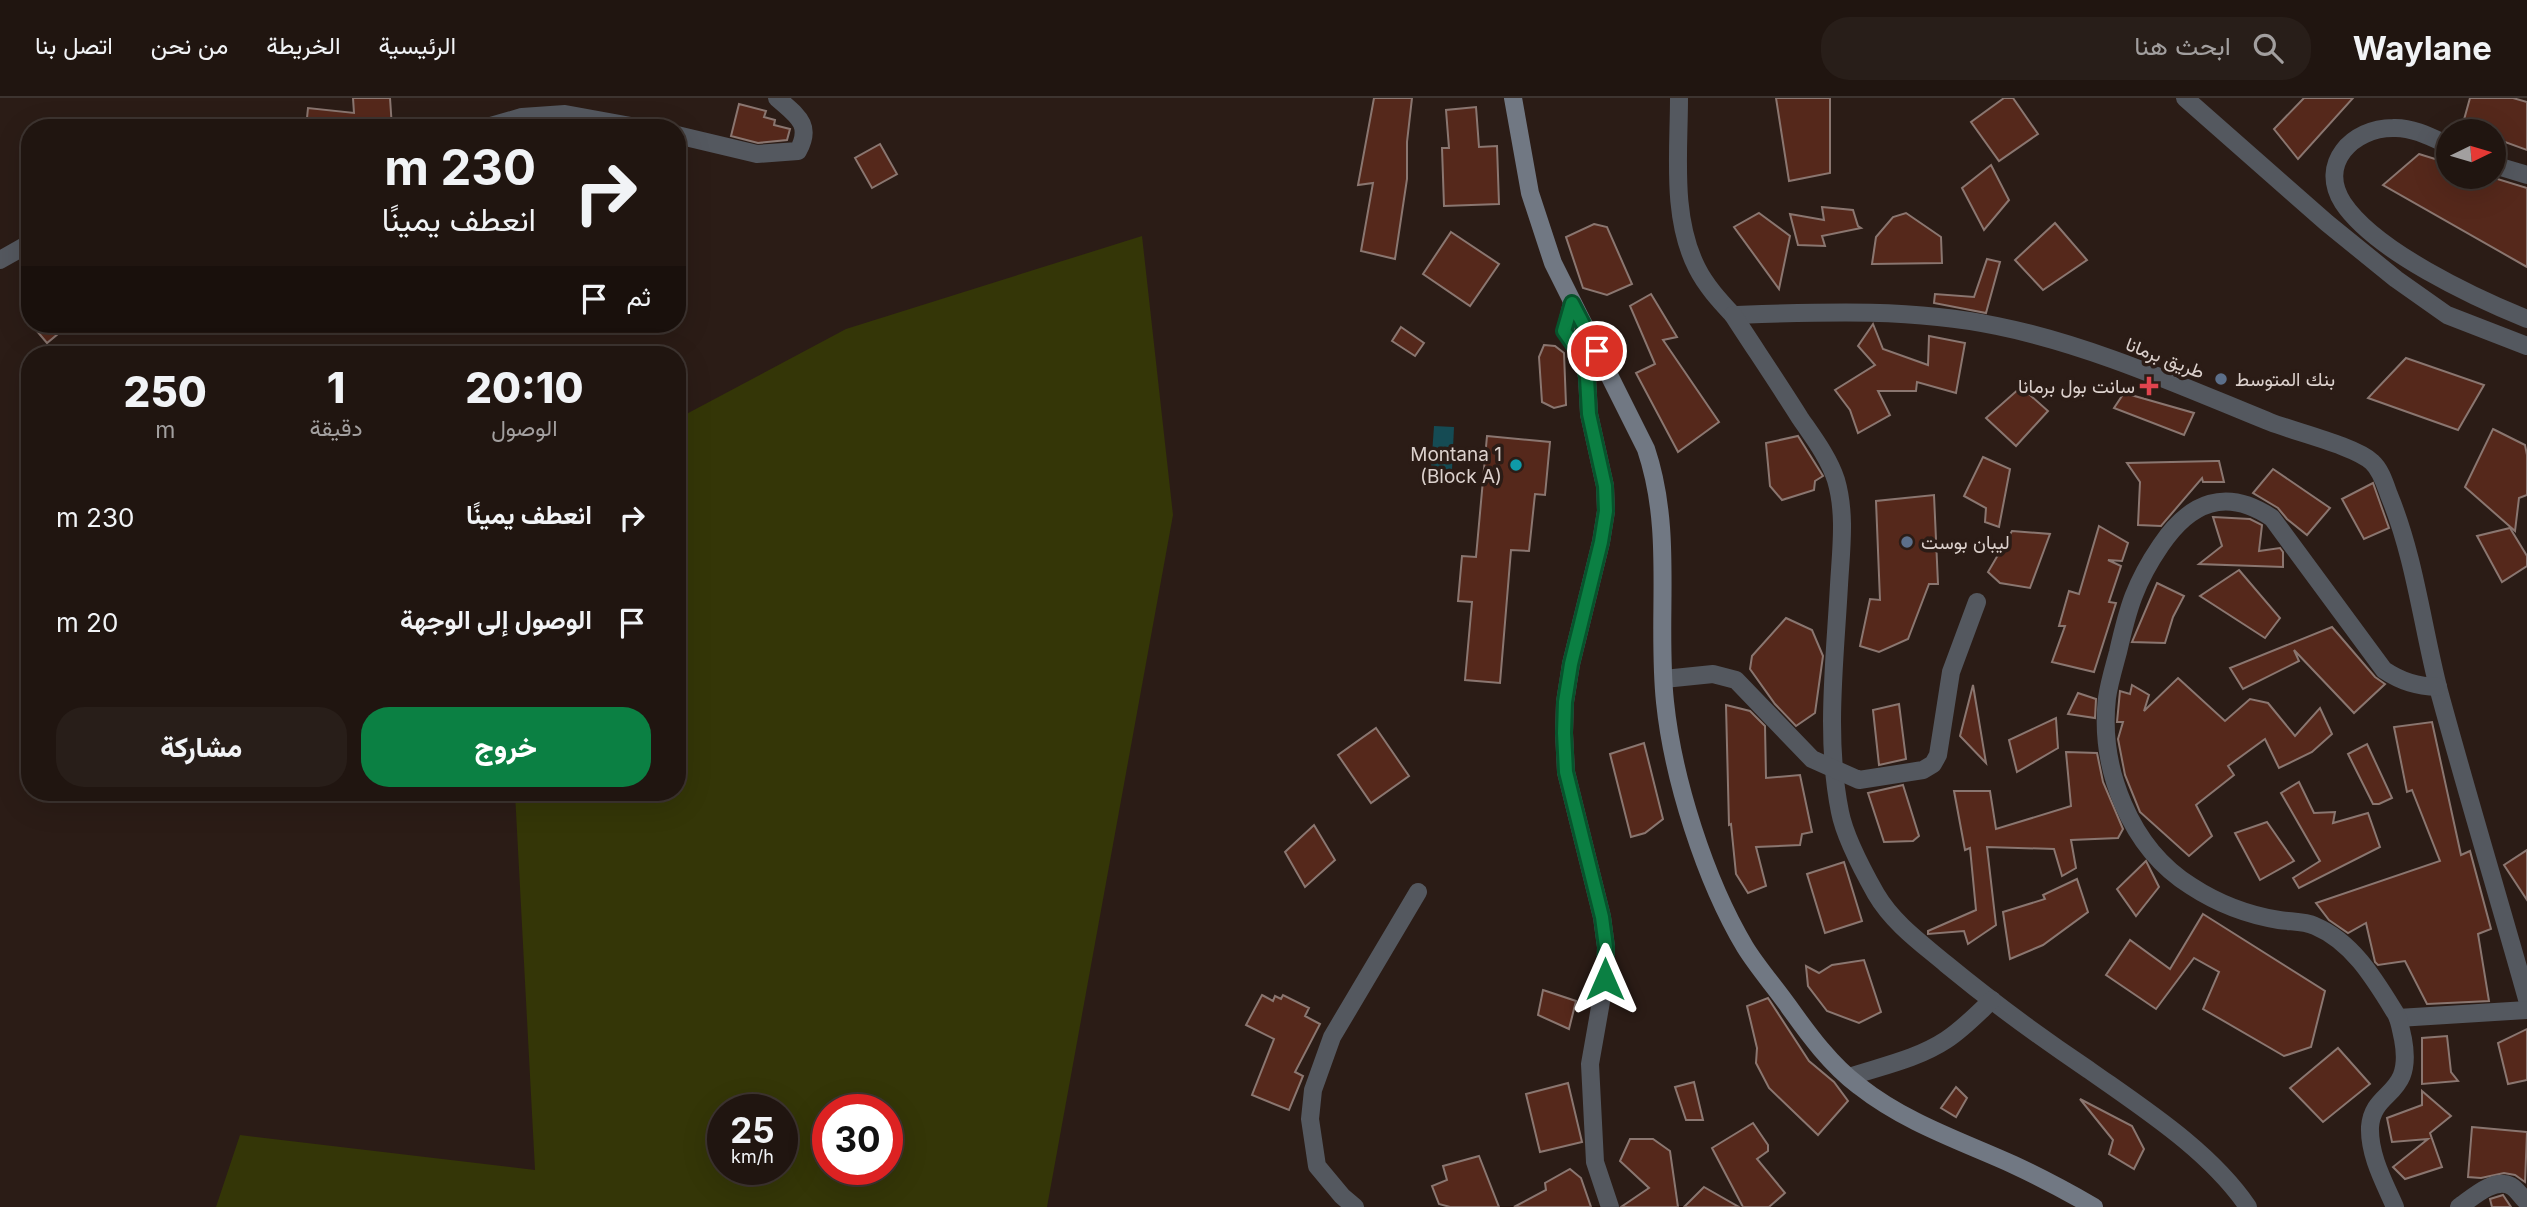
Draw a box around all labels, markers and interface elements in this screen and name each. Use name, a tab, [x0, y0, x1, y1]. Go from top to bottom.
search box	[1821, 17, 2311, 80]
text: Waylane	[2353, 28, 2492, 68]
icon: search	[2249, 29, 2287, 67]
text: ابحث هنا	[2134, 30, 2231, 61]
text: اتصل بنا	[35, 31, 113, 60]
text: من نحن	[151, 31, 228, 60]
text: الخريطة	[266, 31, 340, 60]
text: الرئيسية	[378, 31, 456, 60]
north arrow	[2436, 119, 2506, 189]
map controls	[2436, 119, 2506, 189]
text: 230 m	[384, 138, 536, 197]
icon: right	[560, 147, 651, 238]
text: انعطف يمينًا	[382, 200, 536, 239]
icon: arrive	[575, 280, 613, 318]
text: ثم	[627, 281, 651, 312]
pin	[1567, 321, 1627, 381]
icon: arrive	[1578, 332, 1616, 370]
street label: طريق برمانا	[2122, 332, 2208, 384]
text: 1	[327, 362, 345, 413]
text: 20:10	[465, 362, 583, 413]
text: 250	[124, 366, 207, 417]
place label: بنك المتوسط	[2235, 368, 2335, 391]
marker: بنك المتوسط	[2213, 371, 2229, 387]
place label: سانت بول برمانا	[2018, 375, 2135, 398]
marker: سانت بول برمانا	[2141, 378, 2157, 394]
text: دقيقة	[309, 414, 363, 442]
text: الوصول	[491, 414, 558, 442]
text: m	[155, 416, 175, 444]
place label: Montana 1 (Block A)	[1410, 443, 1502, 488]
marker: Montana 1 (Block A)	[1508, 457, 1524, 473]
text: انعطف يمينًا	[466, 499, 592, 530]
icon: right	[613, 499, 651, 537]
text: 230 m	[56, 502, 134, 533]
place label: ليبان بوست	[1921, 531, 2010, 554]
marker: ليبان بوست	[1899, 534, 1915, 550]
text: الوصول إلى الوجهة	[400, 604, 592, 635]
icon: arrive	[613, 604, 651, 642]
text: 20 m	[56, 607, 118, 638]
button: مشاركة	[56, 707, 347, 787]
button: خروج	[361, 707, 651, 787]
position arrow	[1568, 942, 1642, 1016]
speed limit sign: 30	[812, 1094, 903, 1185]
text: 25	[730, 1109, 775, 1151]
text: km/h	[731, 1146, 774, 1167]

